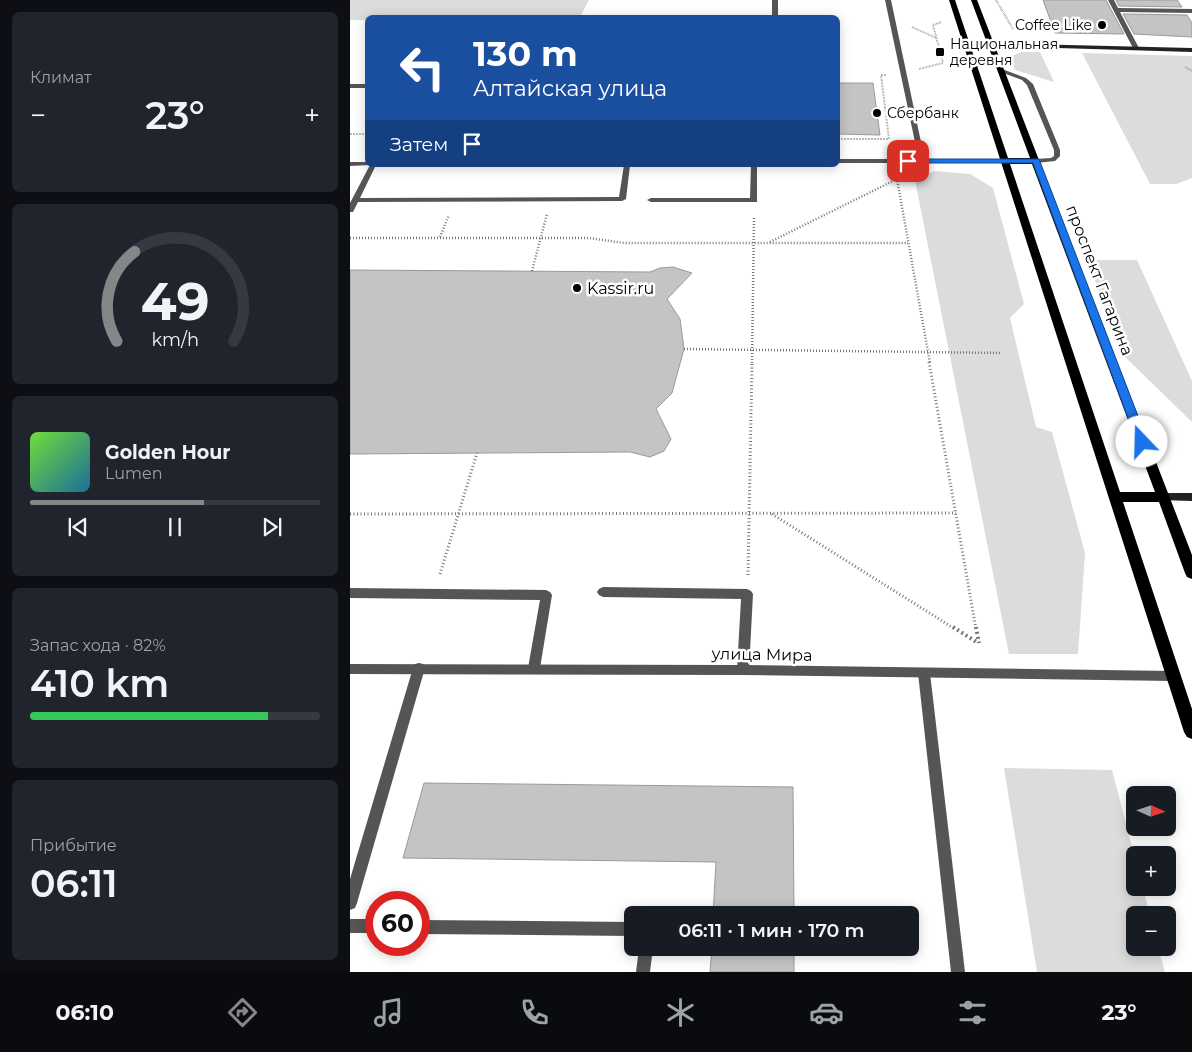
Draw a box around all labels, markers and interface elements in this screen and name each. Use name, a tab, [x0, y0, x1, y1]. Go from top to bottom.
place label: Coffee Like	[1015, 16, 1092, 34]
marker: Coffee Like	[1096, 19, 1108, 31]
text: 130 m	[473, 32, 578, 75]
icon: left	[390, 35, 455, 100]
place label: Национальная деревня	[950, 35, 1058, 69]
marker: Национальная деревня	[934, 46, 946, 58]
text: Климат	[30, 68, 92, 87]
text: Алтайская улица	[473, 75, 667, 102]
text: 23°	[145, 92, 205, 139]
text: −	[30, 98, 46, 132]
text: +	[304, 98, 320, 132]
place label: Сбербанк	[887, 104, 959, 122]
marker: Сбербанк	[871, 107, 883, 119]
icon: arrive	[458, 130, 486, 158]
text: Затем	[390, 133, 448, 156]
pin	[887, 140, 929, 182]
icon: arrive	[894, 147, 922, 175]
street label: проспект Гагарина	[1062, 202, 1137, 358]
text: 49	[141, 270, 209, 333]
place label: Kassir.ru	[587, 279, 654, 298]
marker: Kassir.ru	[571, 282, 583, 294]
text: km/h	[151, 329, 199, 350]
position arrow	[1115, 415, 1167, 467]
text: Golden Hour	[105, 441, 231, 464]
text: Lumen	[105, 464, 163, 483]
icon: previous	[64, 513, 92, 541]
icon: pause	[161, 513, 189, 541]
icon: next	[258, 513, 286, 541]
text: Запас хода · 82%	[30, 636, 166, 655]
street label: улица Мира	[710, 644, 813, 665]
text: 410 km	[30, 660, 169, 707]
north arrow	[1126, 786, 1176, 836]
map controls	[1126, 786, 1176, 956]
text: Прибытие	[30, 836, 117, 855]
button: +	[1126, 846, 1176, 896]
text: 06:11	[30, 860, 118, 907]
speed limit sign: 60	[365, 891, 430, 956]
button: −	[1126, 906, 1176, 956]
text: 06:11 · 1 мин · 170 m	[678, 919, 865, 942]
icon: directions	[225, 995, 260, 1030]
icon: music	[371, 995, 406, 1030]
icon: phone	[517, 995, 552, 1030]
icon: climate	[663, 995, 698, 1030]
icon: car	[809, 995, 844, 1030]
icon: filters	[955, 995, 990, 1030]
text: 06:10	[56, 999, 114, 1026]
text: 23°	[1101, 999, 1136, 1026]

